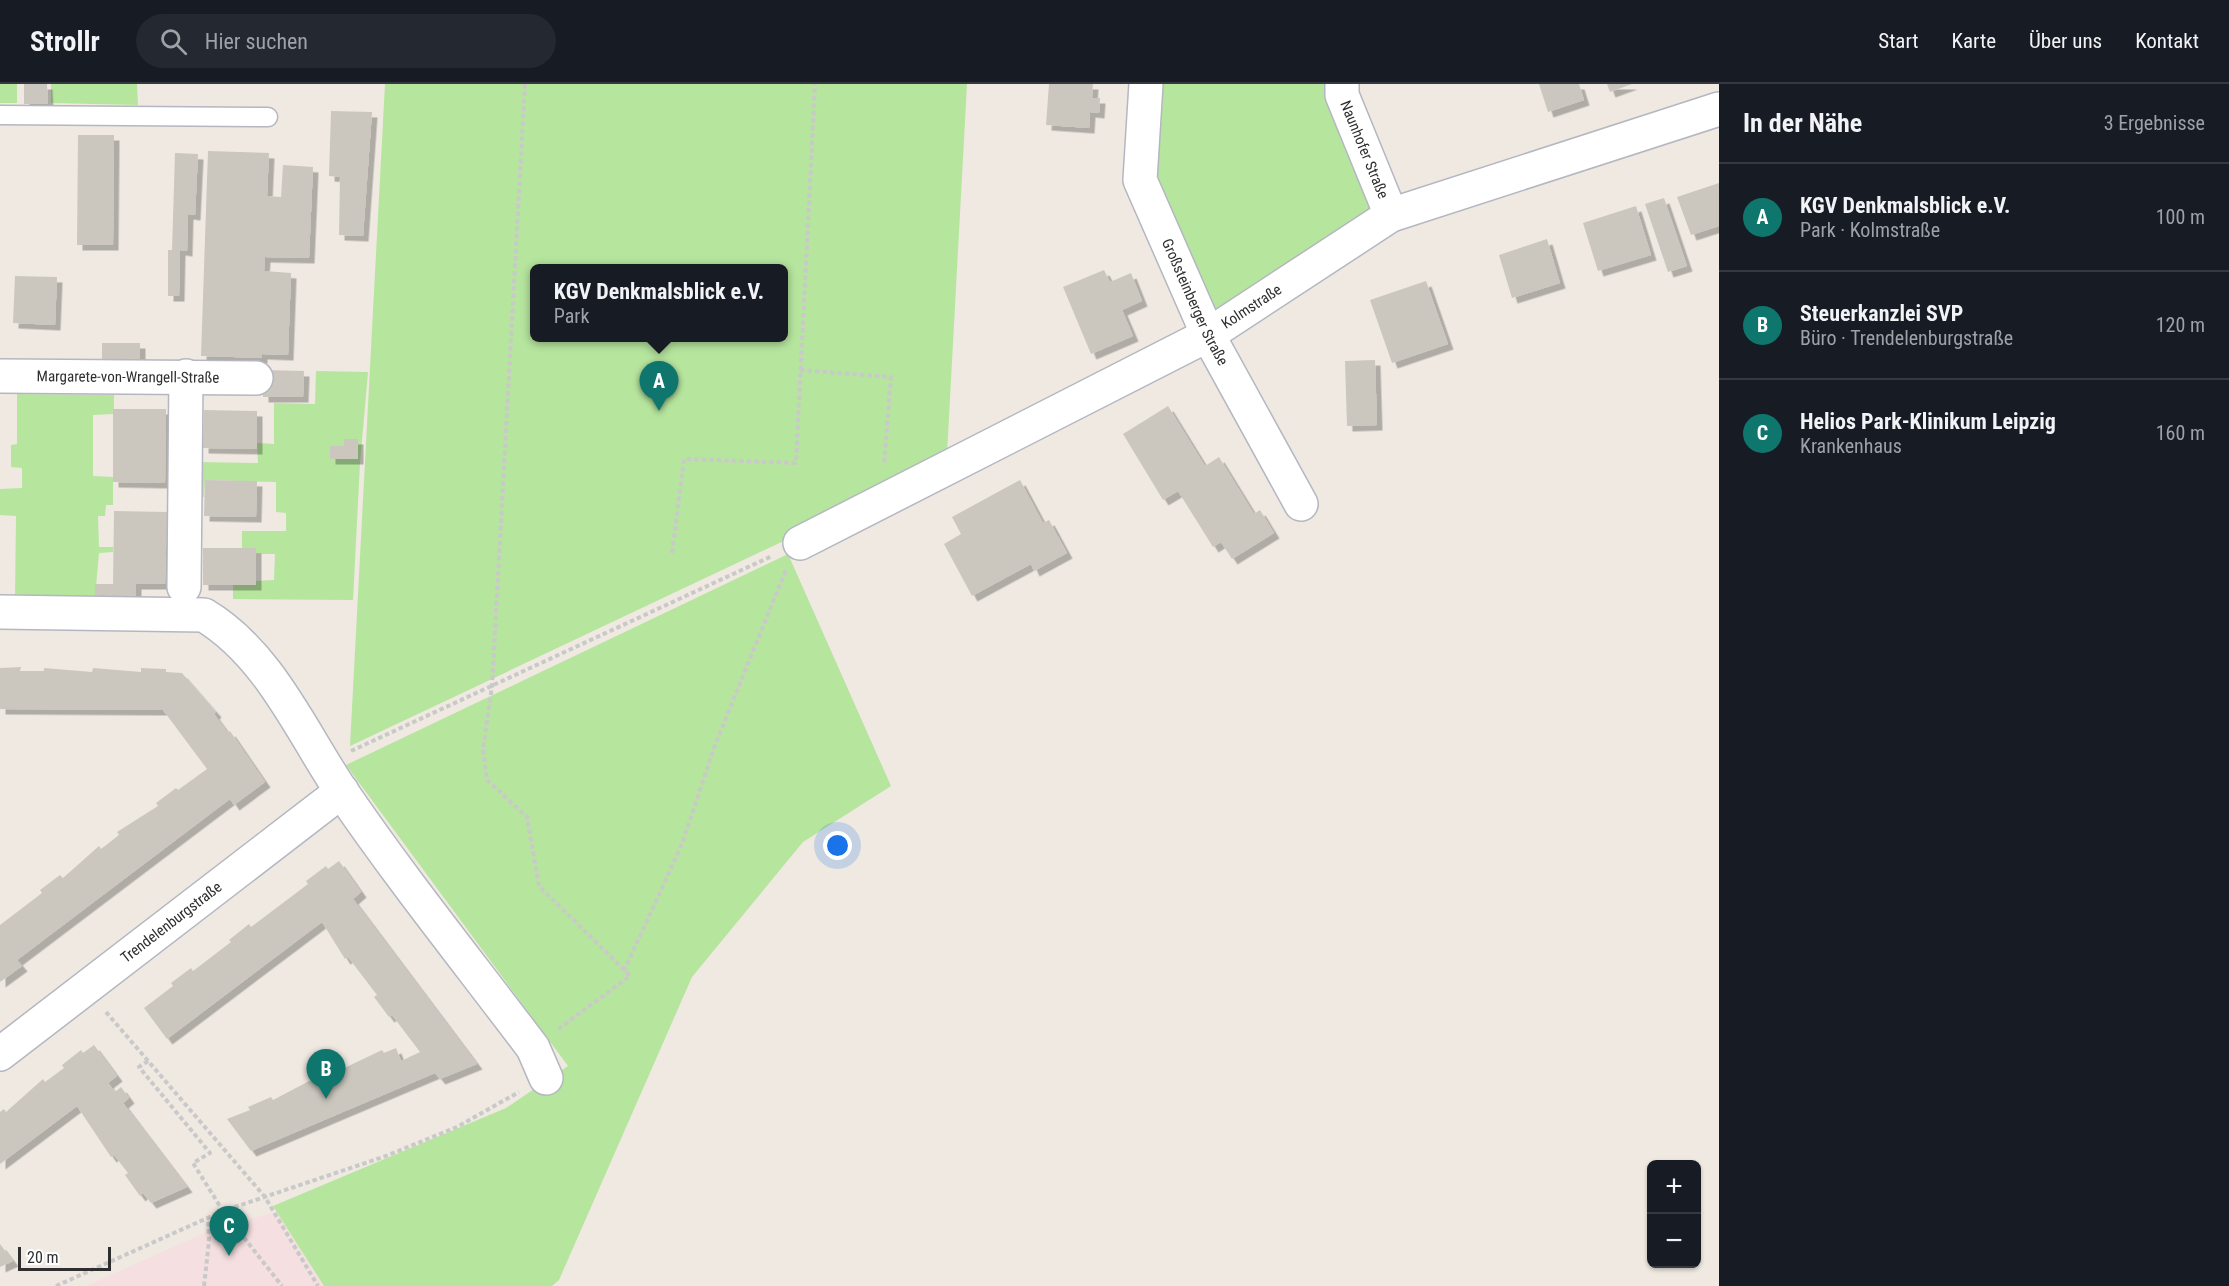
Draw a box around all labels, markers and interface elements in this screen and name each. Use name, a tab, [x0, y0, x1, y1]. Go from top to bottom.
search box	[136, 14, 556, 68]
text: Strollr	[30, 25, 100, 58]
icon: search	[157, 25, 190, 58]
text: Hier suchen	[205, 29, 308, 54]
text: Start	[1878, 29, 1919, 53]
text: Karte	[1952, 29, 1996, 53]
text: Über uns	[2029, 29, 2102, 53]
text: Kontakt	[2135, 29, 2199, 53]
street label: Naunhofer Straße	[1336, 98, 1392, 201]
text: In der Nähe	[1743, 108, 1862, 138]
text: 3 Ergebnisse	[2104, 111, 2205, 135]
text: KGV Denkmalsblick e.V.	[1800, 193, 2010, 218]
text: A	[1757, 205, 1768, 229]
text: 100 m	[2156, 205, 2205, 229]
text: Park · Kolmstraße	[1800, 218, 1940, 242]
street label: Großsteinberger Straße	[1158, 236, 1232, 369]
popup	[530, 264, 788, 342]
text: KGV Denkmalsblick e.V.	[554, 279, 764, 304]
street label: Kolmstraße	[1218, 280, 1285, 333]
text: Steuerkanzlei SVP	[1800, 301, 1963, 326]
text: Park	[554, 304, 589, 328]
text: B	[1757, 313, 1768, 337]
text: 120 m	[2156, 313, 2205, 337]
text: Büro · Trendelenburgstraße	[1800, 326, 2013, 350]
pin: A	[640, 362, 678, 411]
street label: Margarete-von-Wrangell-Straße	[37, 367, 219, 387]
text: Helios Park-Klinikum Leipzig	[1800, 409, 2056, 434]
text: C	[1757, 421, 1768, 445]
text: 160 m	[2156, 421, 2205, 445]
text: Krankenhaus	[1800, 434, 1902, 458]
your location	[823, 831, 852, 860]
street label: Trendelenburgstraße	[117, 878, 225, 967]
pin: B	[306, 1050, 346, 1099]
map controls	[1647, 1160, 1701, 1268]
button: +	[1647, 1160, 1701, 1214]
pin: C	[210, 1206, 248, 1256]
button: −	[1647, 1214, 1701, 1268]
scale bar	[18, 1244, 111, 1272]
text: 20 m	[27, 1248, 59, 1267]

